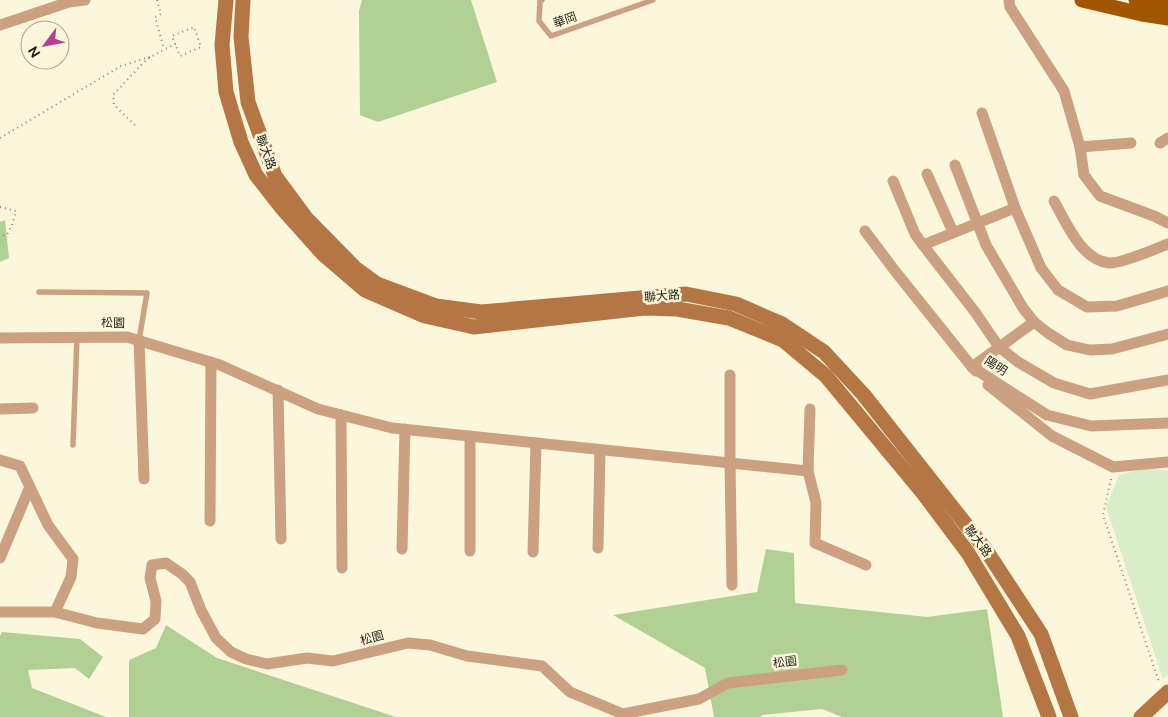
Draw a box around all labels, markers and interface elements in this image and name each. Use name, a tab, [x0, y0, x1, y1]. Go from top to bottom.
street label: 華岡	[551, 9, 578, 30]
north arrow	[20, 20, 70, 70]
text: N	[24, 43, 44, 61]
street label: 聯大路	[254, 133, 279, 171]
street label: 聯大路	[643, 287, 680, 304]
street label: 松園	[101, 316, 125, 329]
street label: 陽明	[983, 354, 1010, 378]
street label: 聯大路	[962, 522, 994, 559]
street label: 松園	[359, 628, 385, 647]
street label: 松園	[772, 654, 798, 669]

